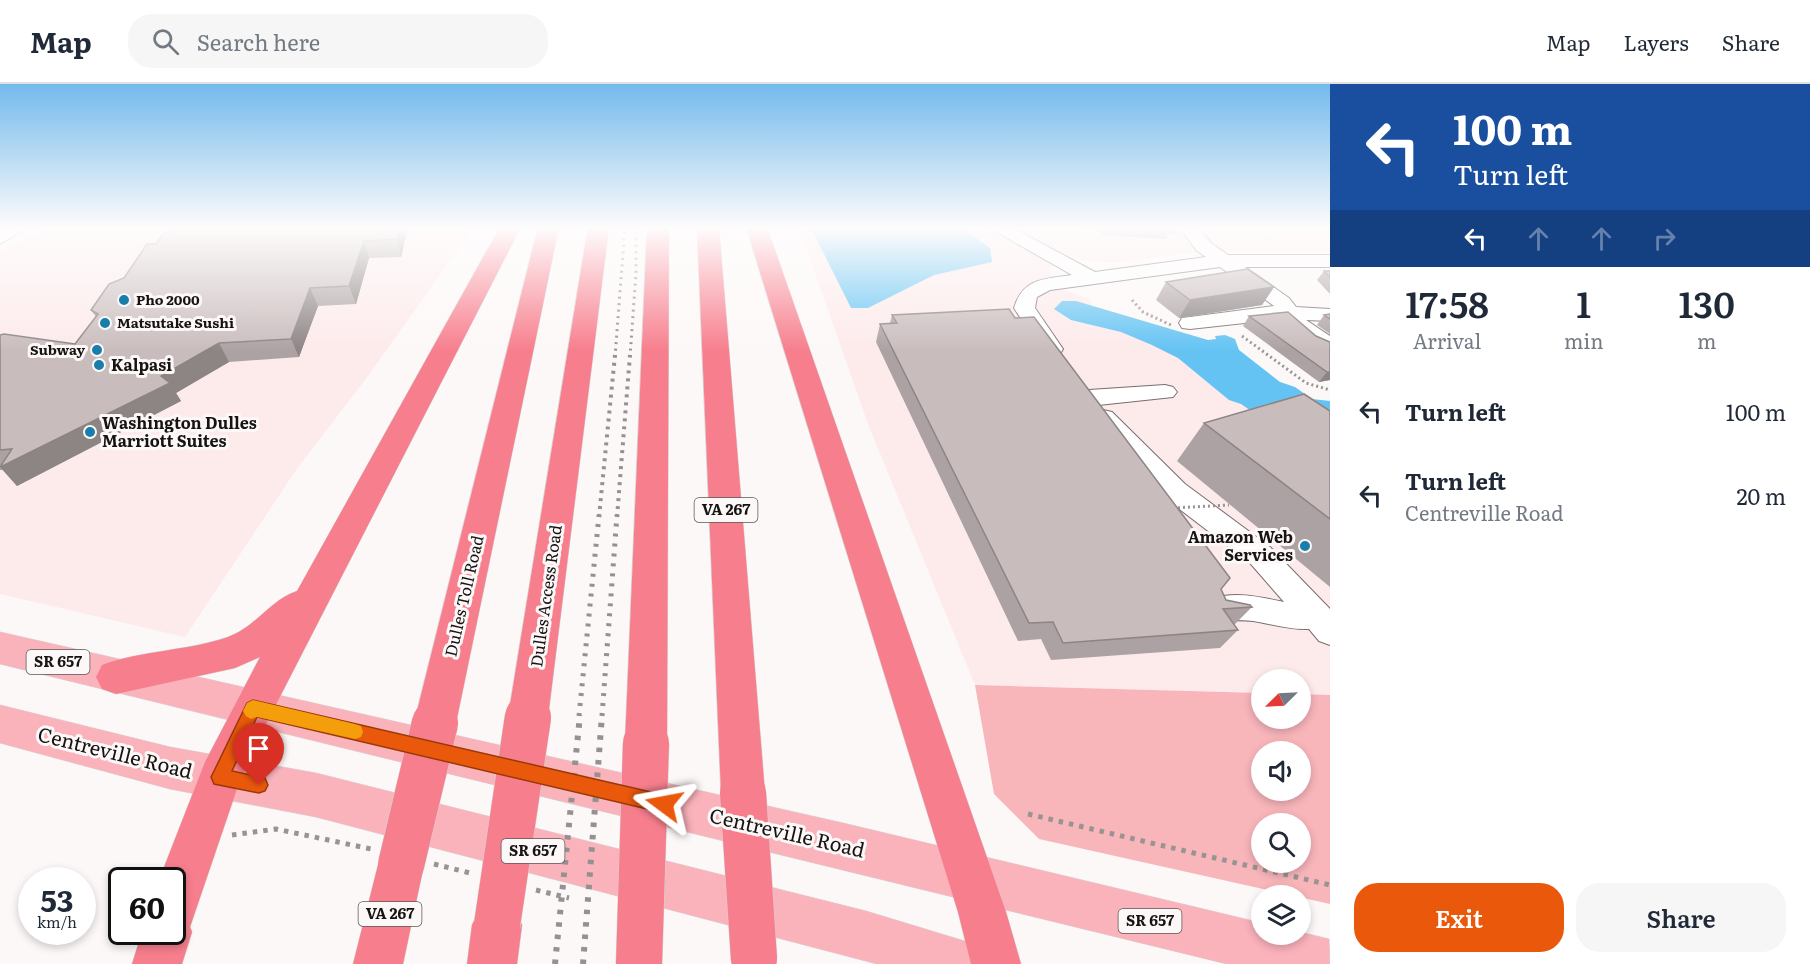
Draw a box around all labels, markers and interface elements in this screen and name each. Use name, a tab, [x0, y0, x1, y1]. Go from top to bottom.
search box	[128, 14, 548, 68]
text: Map	[30, 20, 92, 62]
icon: search	[149, 25, 182, 58]
text: Search here	[197, 25, 320, 58]
text: Map	[1546, 26, 1591, 57]
text: Layers	[1624, 26, 1689, 57]
text: Share	[1722, 26, 1780, 57]
text: 100 m	[1453, 96, 1572, 158]
icon: left	[1354, 108, 1432, 186]
text: Turn left	[1453, 153, 1568, 193]
icon: left	[1459, 222, 1492, 255]
icon: ahead	[1522, 222, 1555, 255]
icon: ahead	[1585, 222, 1618, 255]
icon: right	[1648, 222, 1681, 255]
text: 17:58	[1405, 276, 1489, 329]
text: 1	[1576, 276, 1591, 329]
text: 130	[1679, 276, 1735, 329]
place label: Pho 2000	[136, 289, 200, 309]
marker: Pho 2000	[117, 293, 131, 307]
place label: Matsutake Sushi	[117, 312, 234, 332]
marker: Matsutake Sushi	[98, 316, 112, 330]
text: Arrival	[1413, 325, 1481, 355]
text: min	[1564, 325, 1603, 355]
text: m	[1697, 325, 1716, 355]
place label: Subway	[30, 339, 85, 359]
marker: Subway	[90, 343, 104, 357]
place label: Kalpasi	[111, 352, 172, 376]
marker: Kalpasi	[92, 358, 106, 372]
icon: left	[1354, 395, 1387, 428]
text: Turn left	[1405, 395, 1506, 428]
text: 100 m	[1726, 395, 1786, 428]
place label: Washington Dulles Marriott Suites	[102, 410, 257, 452]
marker: Washington Dulles Marriott Suites	[83, 425, 97, 439]
text: Turn left	[1405, 464, 1506, 497]
icon: left	[1354, 479, 1387, 512]
text: 20 m	[1736, 479, 1786, 512]
text: Centreville Road	[1405, 497, 1563, 527]
road number: VA 267	[694, 498, 758, 522]
street label: Dulles Access Road	[523, 523, 567, 669]
place label: Amazon Web Services	[1188, 524, 1293, 566]
street label: Dulles Toll Road	[437, 532, 489, 659]
marker: Amazon Web Services	[1298, 539, 1312, 553]
road number: SR 657	[26, 650, 90, 674]
north arrow	[1251, 669, 1311, 729]
map controls	[1251, 669, 1311, 945]
street label: Centreville Road	[35, 717, 196, 785]
pin	[233, 723, 284, 785]
icon: arrive	[242, 732, 275, 765]
button: sound	[1251, 741, 1311, 801]
position arrow	[632, 772, 696, 836]
street label: Centreville Road	[707, 799, 868, 863]
button: search	[1251, 813, 1311, 873]
road number: SR 657	[502, 839, 564, 863]
speed limit sign: 60	[108, 867, 186, 945]
text: 53	[41, 877, 73, 921]
button: Exit	[1354, 883, 1564, 952]
button: Share	[1576, 883, 1786, 952]
button: layers	[1251, 885, 1311, 945]
road number: VA 267	[358, 902, 422, 926]
road number: SR 657	[1118, 909, 1182, 933]
text: km/h	[37, 910, 77, 933]

